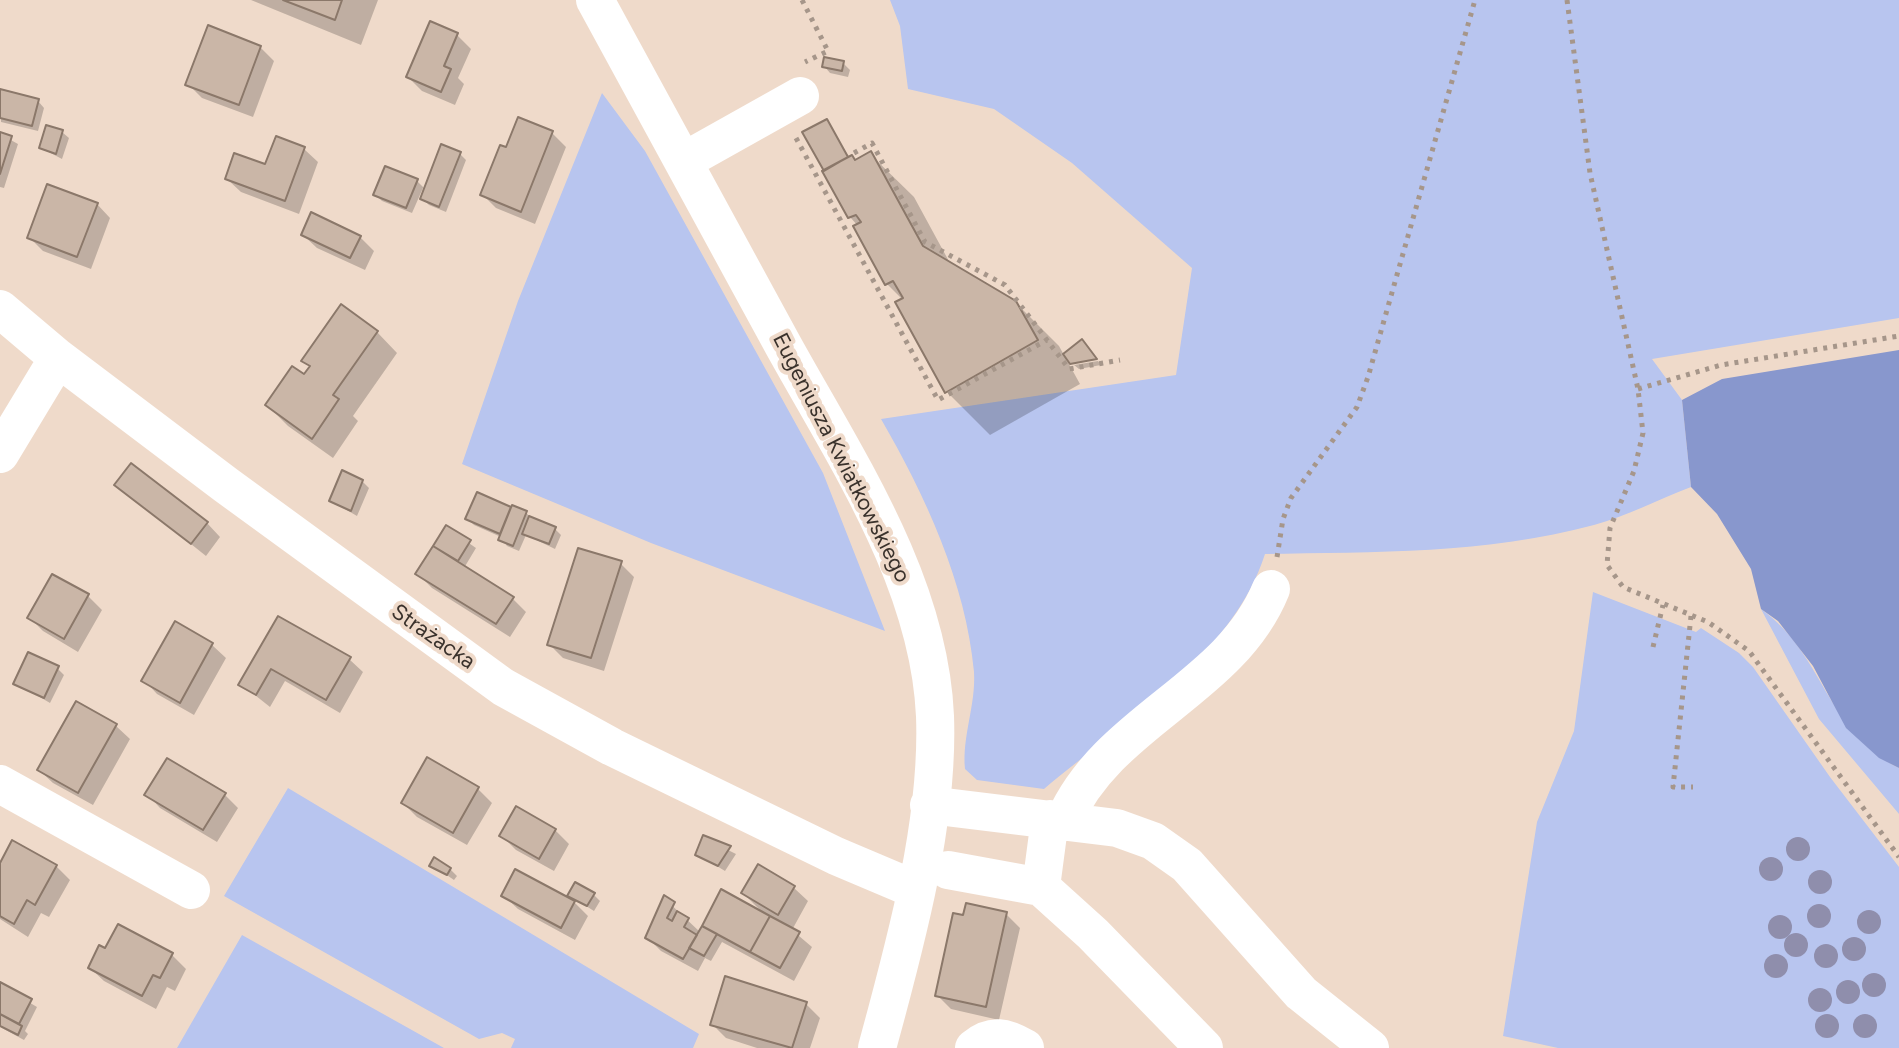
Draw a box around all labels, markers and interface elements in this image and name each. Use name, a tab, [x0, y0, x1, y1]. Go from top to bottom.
street label: Eugeniusza Kwiatkowskiego	[766, 329, 916, 587]
street label: Strażacka	[386, 599, 480, 675]

